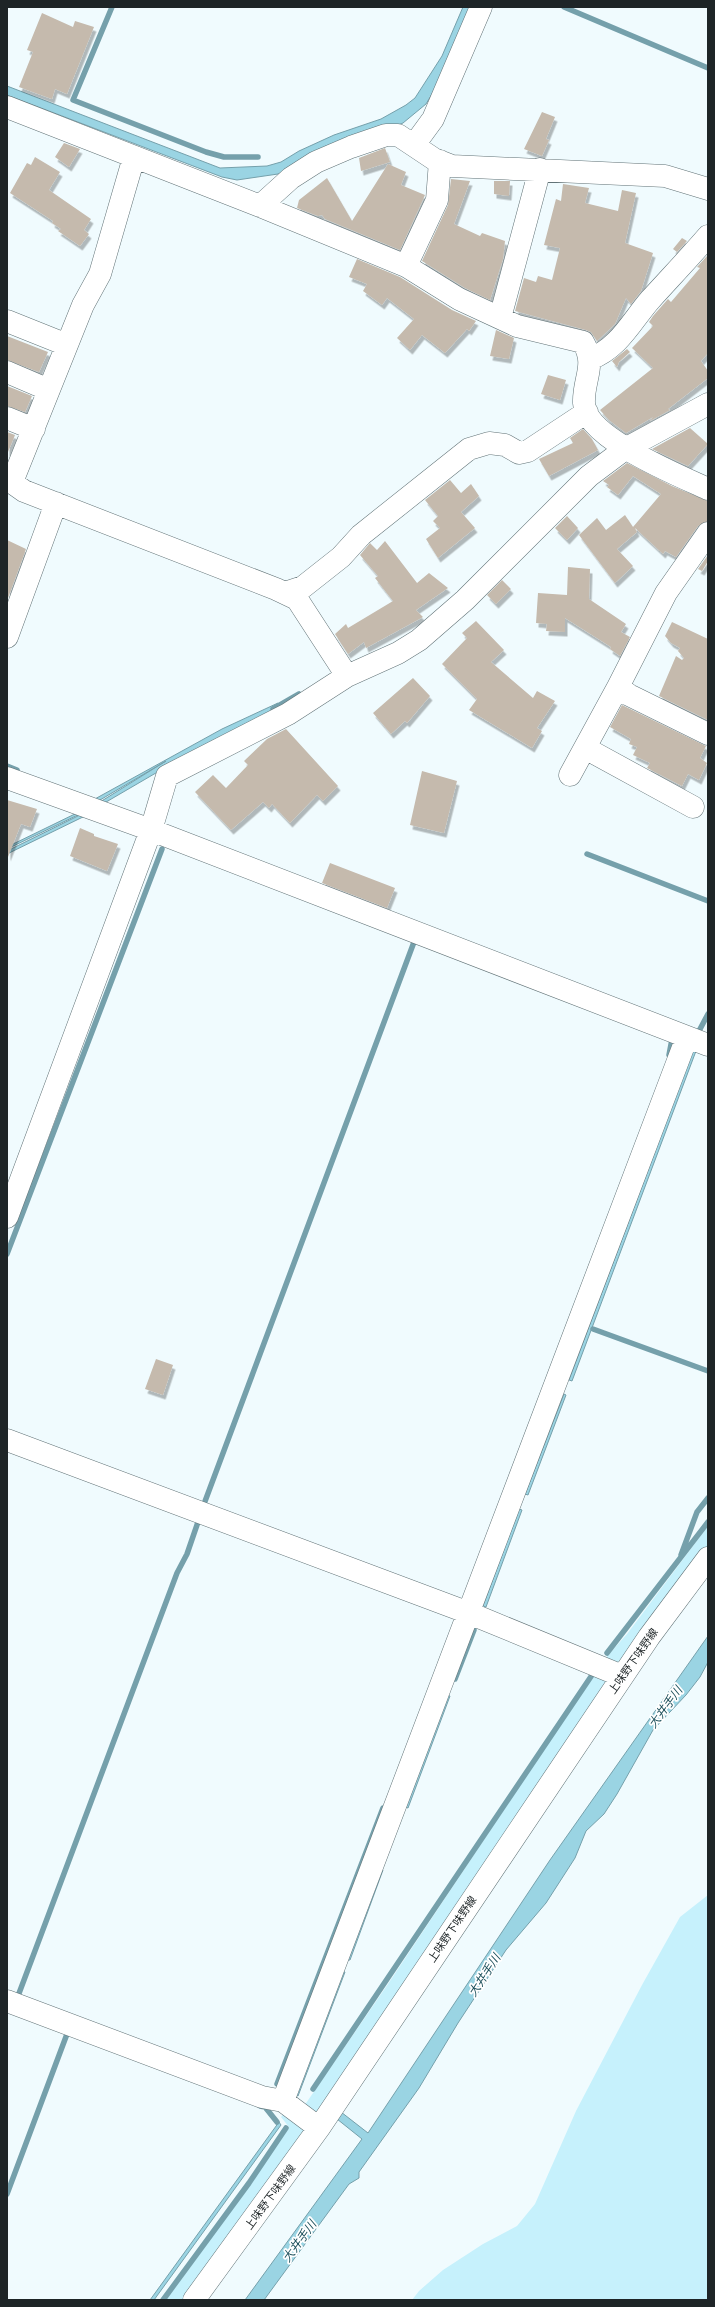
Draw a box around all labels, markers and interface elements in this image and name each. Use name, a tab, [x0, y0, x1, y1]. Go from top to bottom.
street label: 上味野下味野線	[605, 1625, 661, 1697]
water label: 大井手川	[645, 1682, 686, 1731]
street label: 上味野下味野線	[425, 1893, 479, 1965]
water label: 大井手川	[465, 1949, 504, 1999]
street label: 上味野下味野線	[242, 2162, 298, 2232]
water label: 大井手川	[279, 2216, 320, 2265]

